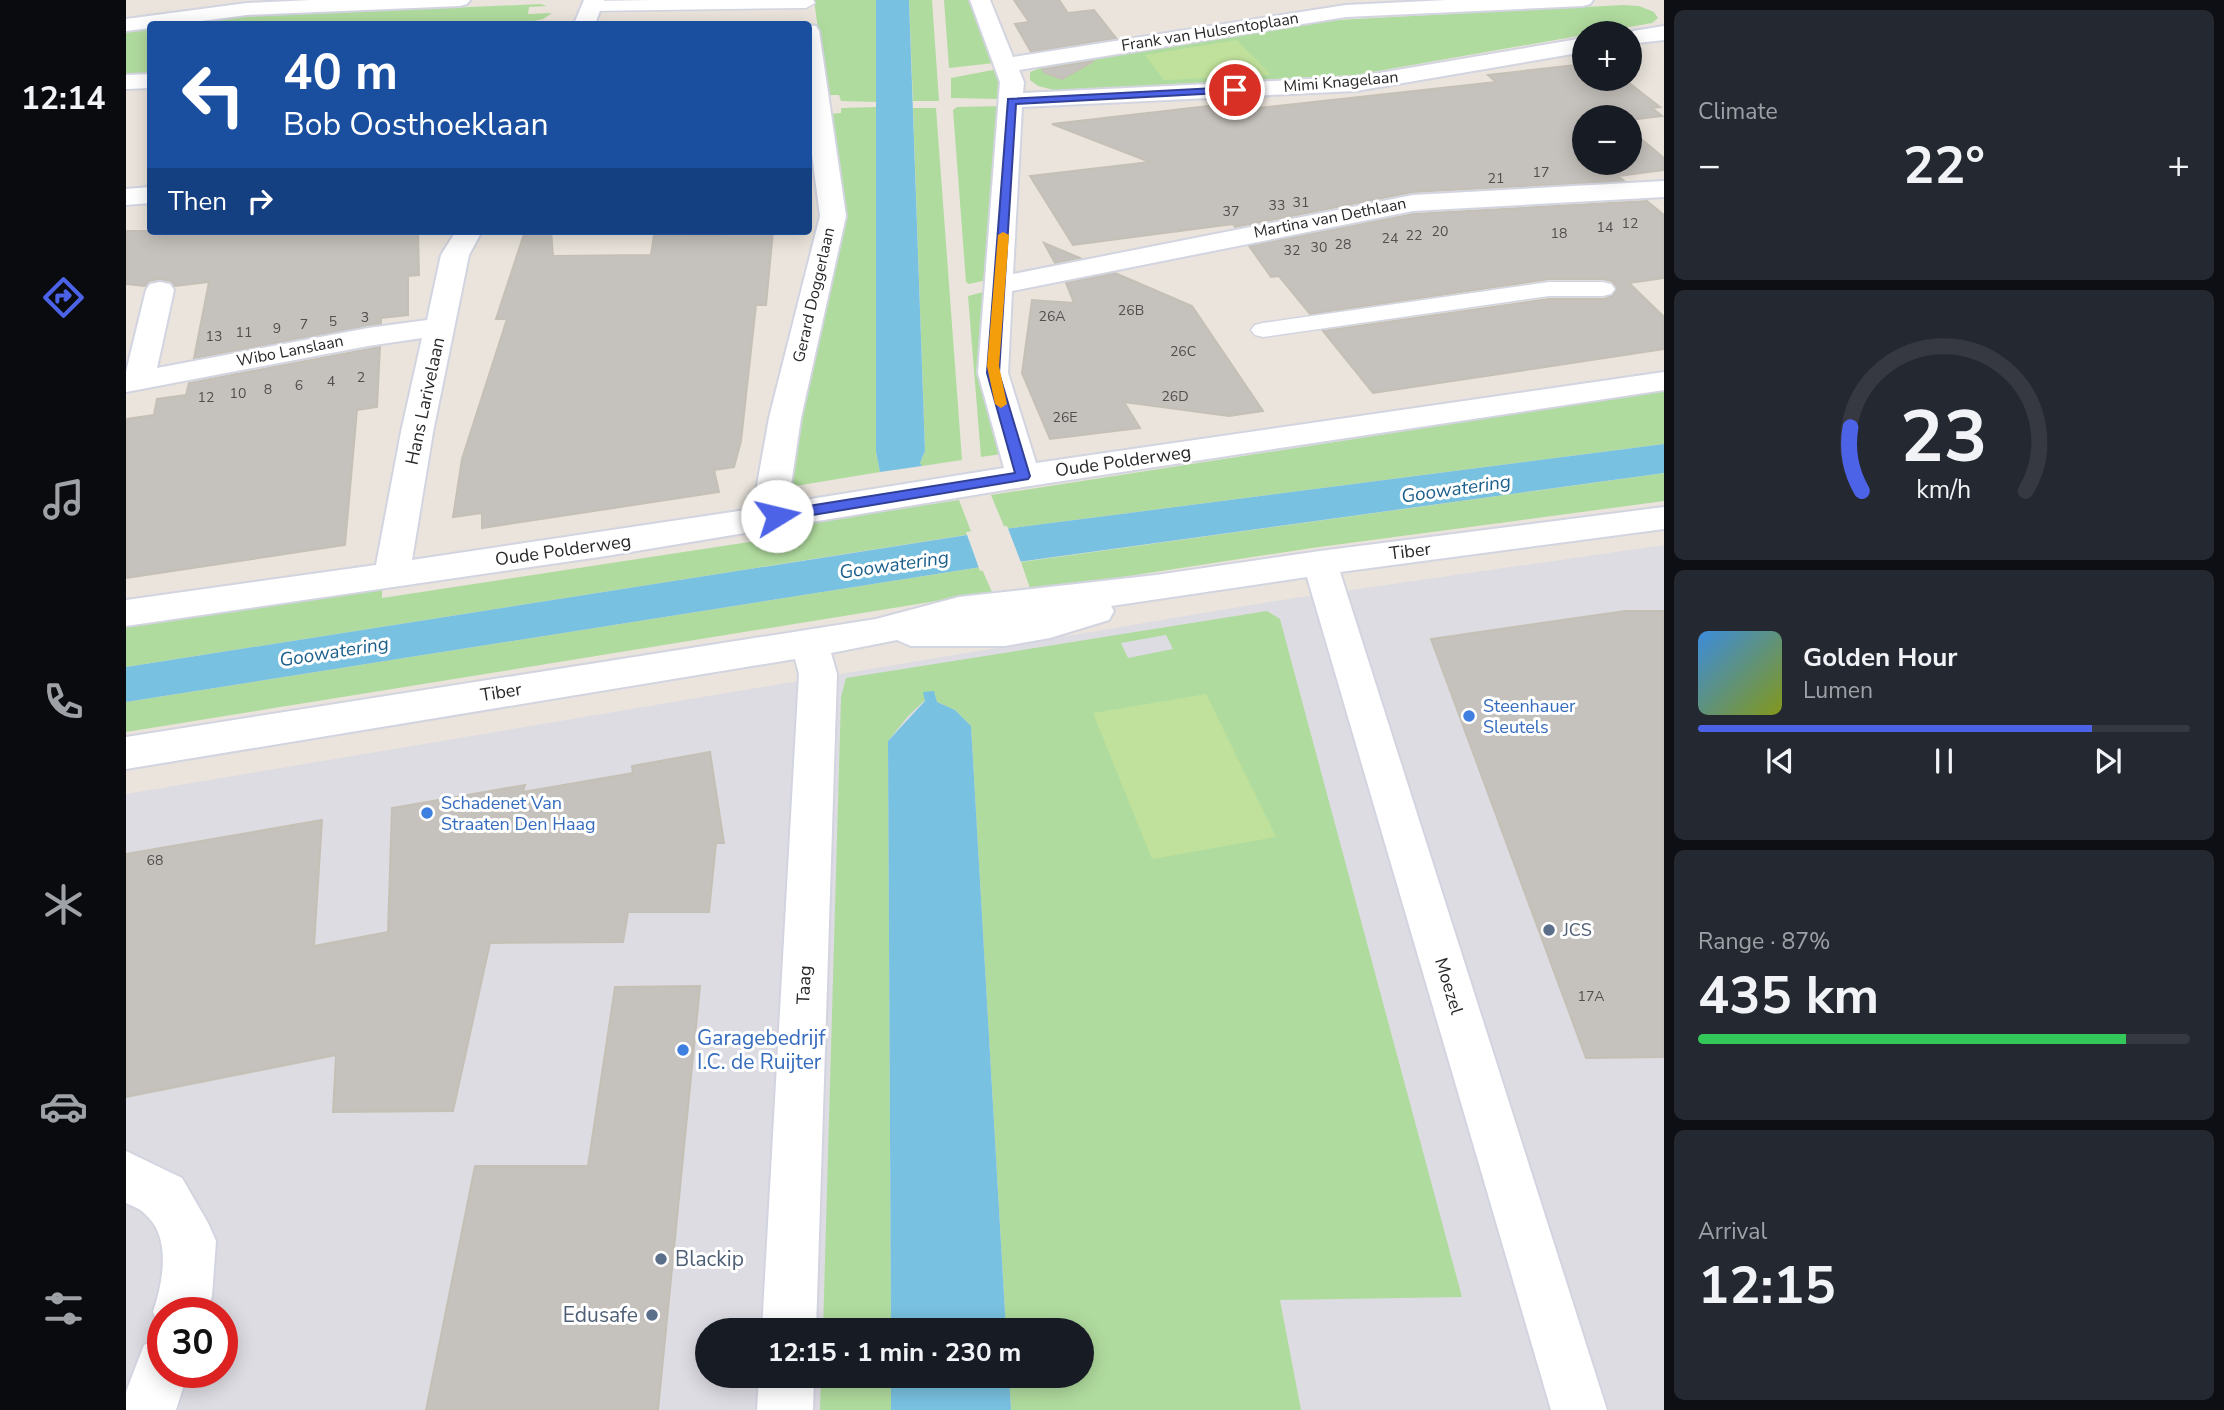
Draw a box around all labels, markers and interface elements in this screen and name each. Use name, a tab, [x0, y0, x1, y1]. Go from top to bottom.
street label: Frank van Hulsentoplaan	[1120, 7, 1300, 57]
map controls	[1572, 21, 1642, 175]
button: +	[1572, 21, 1642, 91]
text: 40 m	[283, 39, 398, 106]
icon: left	[168, 49, 259, 140]
pin	[1205, 60, 1265, 120]
street label: Mimi Knagelaan	[1283, 66, 1399, 98]
icon: arrive	[1216, 71, 1254, 109]
text: 12:14	[21, 77, 105, 120]
text: Climate	[1698, 96, 1778, 127]
text: Bob Oosthoeklaan	[283, 103, 549, 146]
button: −	[1572, 105, 1642, 175]
text: 22°	[1903, 130, 1985, 201]
text: −	[1698, 140, 1721, 191]
text: +	[2167, 140, 2190, 191]
house number: 17	[1533, 163, 1549, 182]
house number: 21	[1488, 169, 1504, 188]
icon: right	[241, 182, 279, 220]
text: Then	[168, 184, 227, 219]
street label: Martina van Dethlaan	[1252, 192, 1408, 244]
house number: 31	[1293, 193, 1309, 212]
house number: 33	[1269, 196, 1285, 215]
house number: 37	[1223, 202, 1239, 221]
house number: 12	[1622, 214, 1638, 233]
house number: 14	[1597, 218, 1613, 237]
house number: 20	[1432, 222, 1448, 241]
house number: 18	[1551, 224, 1567, 243]
street label: Gerard Doggerlaan	[788, 225, 840, 365]
house number: 22	[1406, 226, 1422, 245]
house number: 24	[1382, 229, 1398, 248]
house number: 28	[1335, 235, 1351, 254]
house number: 30	[1311, 238, 1327, 257]
house number: 32	[1284, 241, 1300, 260]
icon: directions	[39, 273, 88, 322]
house number: 26B	[1118, 301, 1144, 320]
house number: 26A	[1038, 307, 1066, 326]
house number: 3	[361, 308, 369, 327]
house number: 5	[329, 312, 337, 331]
house number: 7	[300, 315, 308, 334]
house number: 9	[273, 319, 281, 338]
house number: 11	[236, 323, 252, 342]
house number: 13	[206, 327, 222, 346]
street label: Wibo Lanslaan	[235, 330, 345, 372]
street label: Hans Larivelaan	[400, 335, 450, 467]
house number: 26C	[1170, 342, 1196, 361]
house number: 2	[357, 368, 365, 387]
house number: 4	[327, 372, 335, 391]
house number: 6	[295, 376, 303, 395]
house number: 8	[264, 380, 272, 399]
house number: 10	[230, 384, 246, 403]
house number: 26D	[1161, 387, 1189, 406]
text: 23	[1900, 387, 1988, 487]
house number: 12	[198, 388, 214, 407]
house number: 26E	[1053, 408, 1077, 427]
street label: Oude Polderweg	[1053, 440, 1193, 482]
water label: Goowatering	[1400, 468, 1512, 510]
text: km/h	[1916, 473, 1972, 507]
icon: music	[39, 475, 88, 524]
position arrow	[740, 479, 814, 553]
street label: Oude Polderweg	[493, 529, 633, 571]
street label: Tiber	[1388, 536, 1433, 565]
water label: Goowatering	[838, 544, 950, 586]
water label: Goowatering	[277, 631, 391, 673]
text: Golden Hour	[1803, 640, 1958, 675]
text: Lumen	[1803, 675, 1873, 706]
icon: phone	[39, 677, 88, 726]
street label: Tiber	[479, 677, 524, 707]
place label: Steenhauer Sleutels	[1483, 694, 1576, 739]
marker: Steenhauer Sleutels	[1461, 708, 1477, 724]
icon: previous	[1761, 742, 1799, 780]
icon: pause	[1925, 742, 1963, 780]
icon: next	[2089, 742, 2127, 780]
place label: Schadenet Van Straaten Den Haag	[441, 791, 596, 836]
marker: Schadenet Van Straaten Den Haag	[419, 805, 435, 821]
house number: 68	[147, 851, 163, 870]
icon: climate	[39, 880, 88, 929]
place label: JCS	[1562, 918, 1592, 942]
marker: JCS	[1541, 922, 1557, 938]
text: Range · 87%	[1698, 926, 1830, 957]
street label: Moezel	[1429, 955, 1469, 1018]
text: 435 km	[1698, 960, 1879, 1031]
street label: Taag	[791, 965, 817, 1005]
house number: 17A	[1577, 987, 1605, 1006]
place label: Garagebedrijf I.C. de Ruijter	[697, 1024, 826, 1076]
marker: Garagebedrijf I.C. de Ruijter	[675, 1042, 691, 1058]
icon: car	[39, 1082, 88, 1131]
text: Arrival	[1698, 1216, 1767, 1247]
place label: Blackip	[675, 1245, 744, 1273]
text: 12:15	[1698, 1250, 1836, 1321]
marker: Blackip	[653, 1251, 669, 1267]
icon: filters	[39, 1284, 88, 1333]
speed limit sign: 30	[147, 1297, 238, 1388]
place label: Edusafe	[563, 1301, 638, 1329]
marker: Edusafe	[644, 1307, 660, 1323]
text: 12:15 · 1 min · 230 m	[768, 1335, 1021, 1370]

